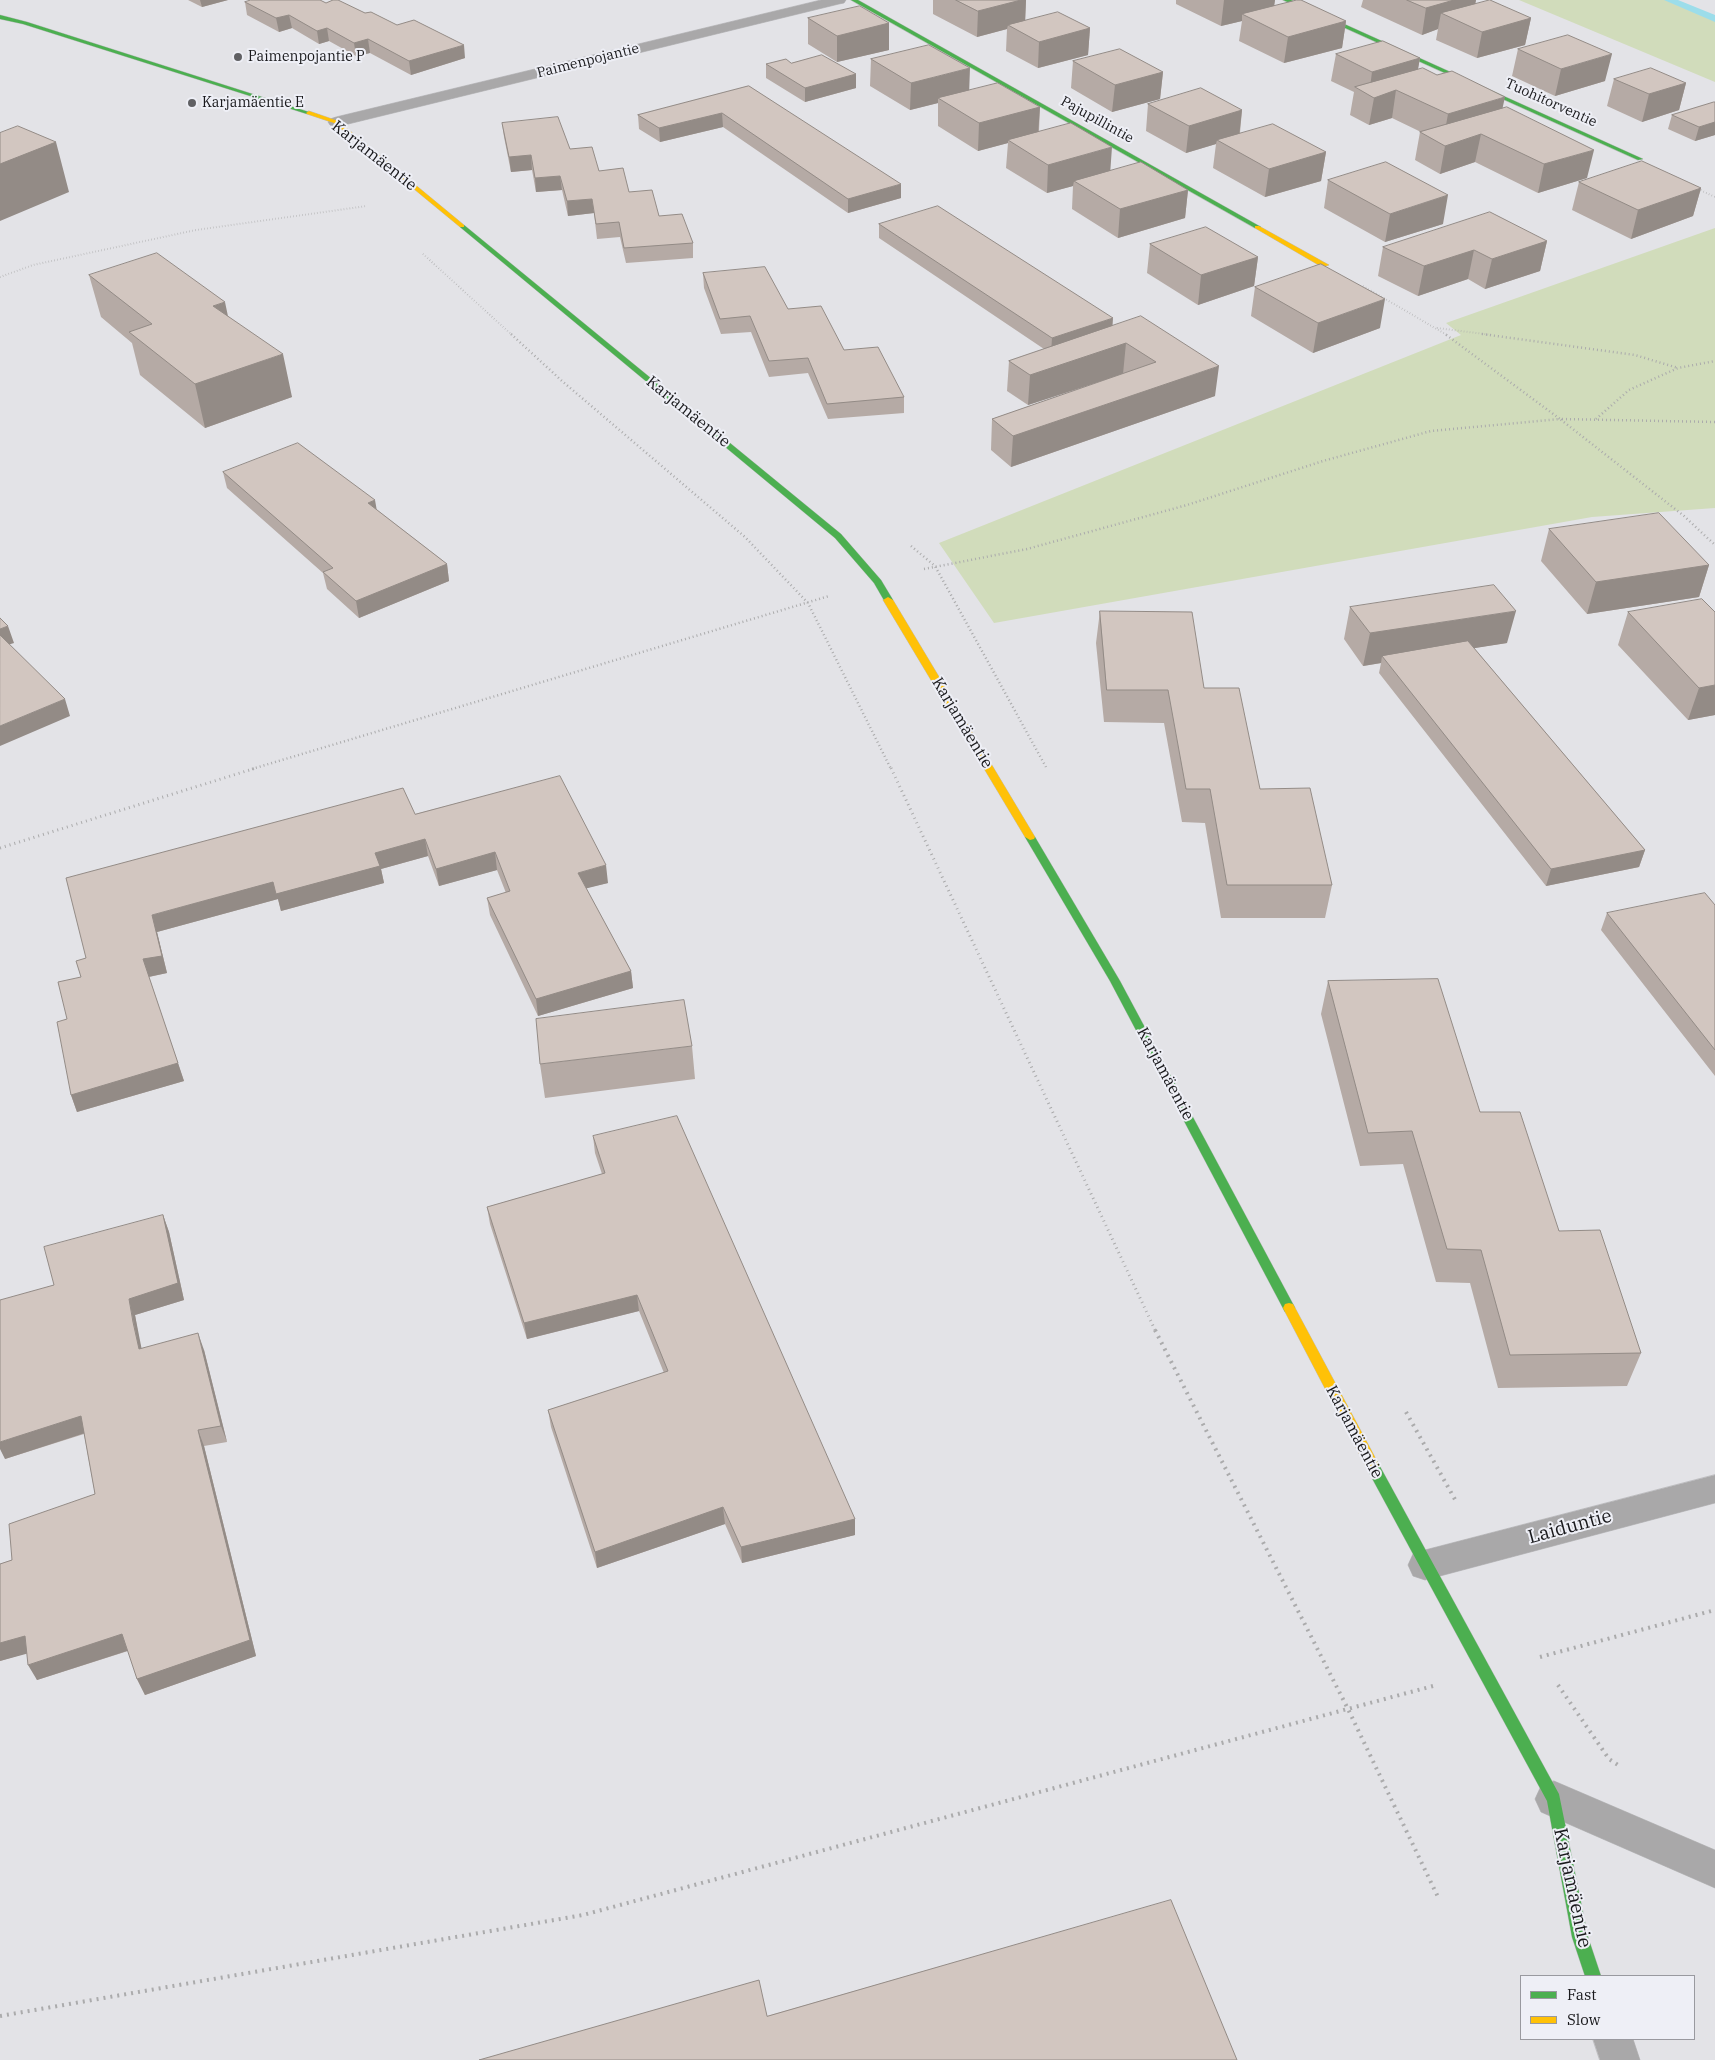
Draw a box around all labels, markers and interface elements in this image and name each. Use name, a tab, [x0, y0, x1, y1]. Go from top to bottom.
street label: Paimenpojantie	[535, 40, 641, 82]
place label: Paimenpojantie P	[248, 49, 365, 65]
marker: Paimenpojantie P	[232, 51, 244, 63]
street label: Tuohitorventie	[1503, 75, 1599, 131]
street label: Pajupillintie	[1058, 93, 1136, 147]
place label: Karjamäentie E	[202, 95, 304, 111]
marker: Karjamäentie E	[186, 97, 198, 109]
street label: Karjamäentie	[328, 117, 420, 195]
street label: Karjamäentie	[642, 372, 734, 452]
street label: Karjamäentie	[927, 674, 997, 772]
street label: Karjamäentie	[1132, 1024, 1198, 1124]
street label: Karjamäentie	[1321, 1382, 1387, 1482]
street label: Laiduntie	[1526, 1505, 1614, 1549]
street label: Karjamäentie	[1548, 1826, 1596, 1950]
legend	[1520, 1975, 1695, 2040]
text: Fast	[1567, 1985, 1597, 2004]
text: Slow	[1567, 2010, 1600, 2029]

